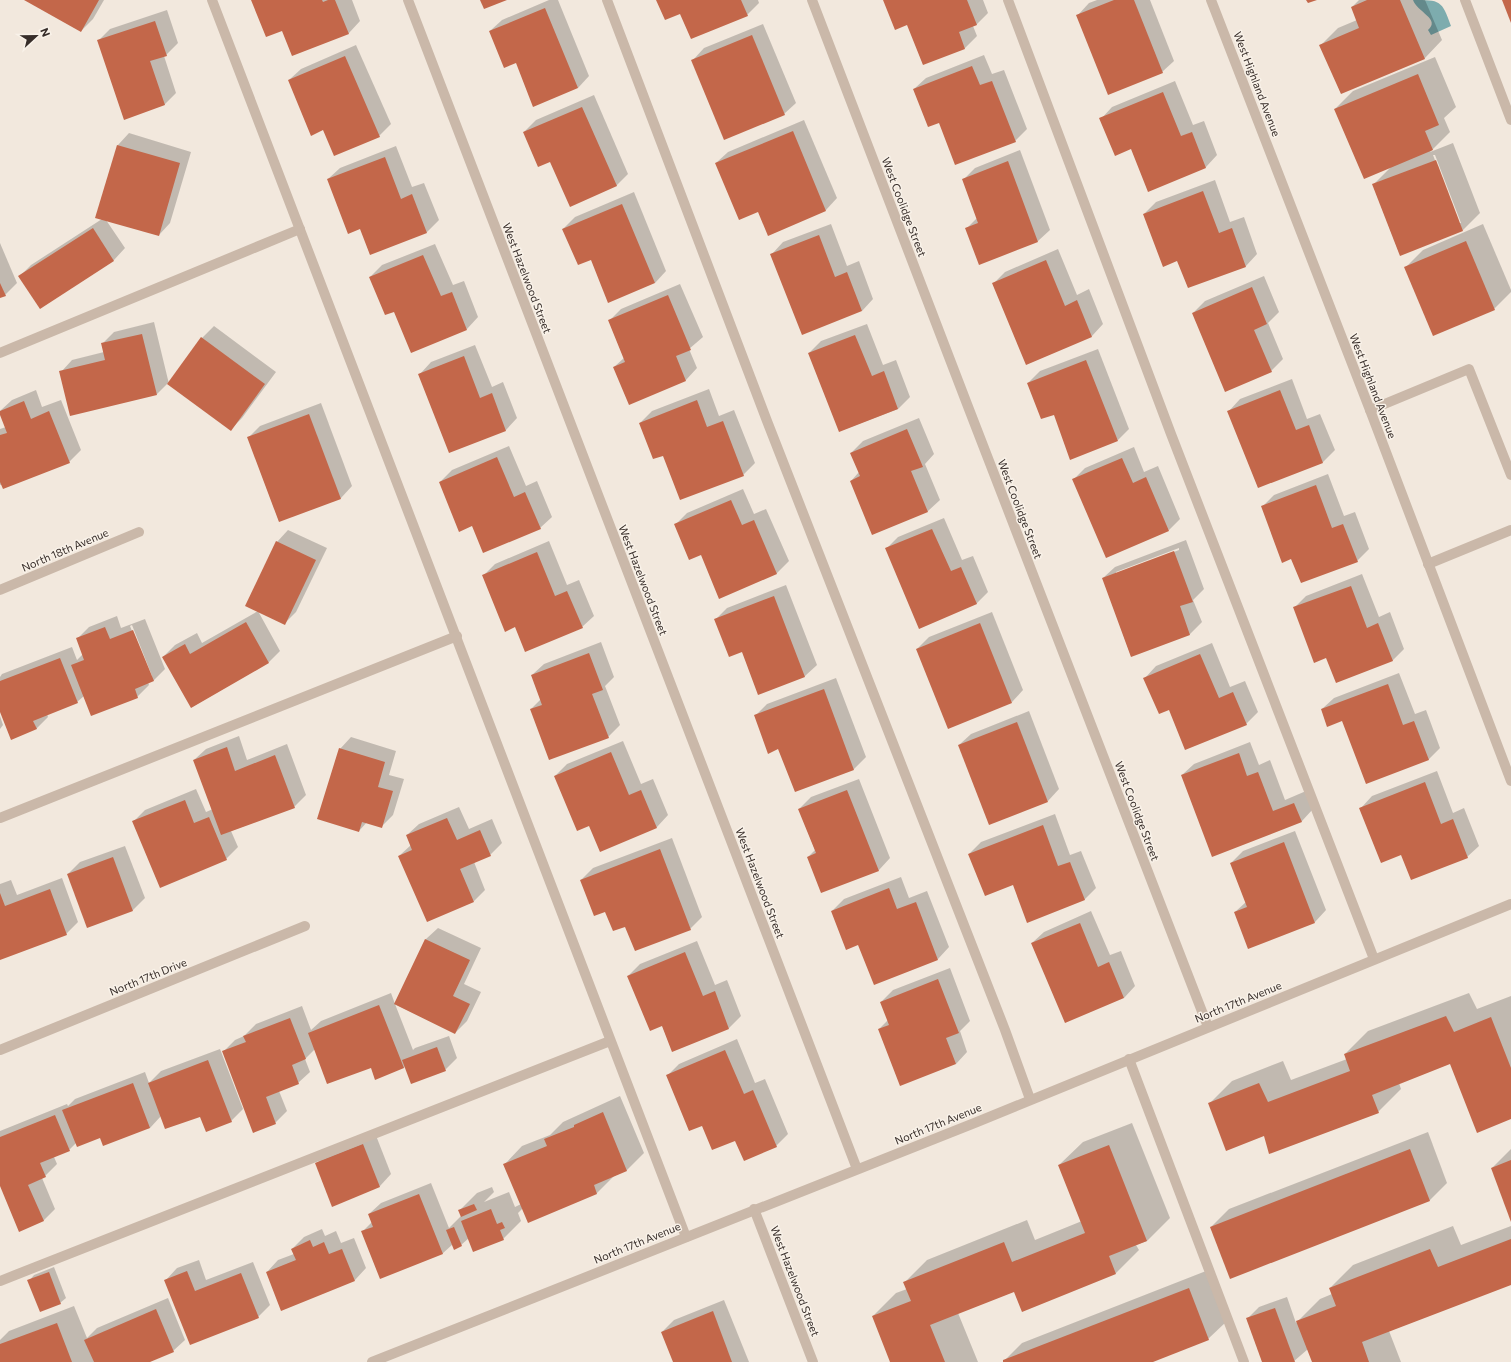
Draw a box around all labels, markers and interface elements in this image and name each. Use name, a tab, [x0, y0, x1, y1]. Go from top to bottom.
north arrow	[16, 16, 56, 56]
text: N	[38, 26, 53, 38]
street label: West Highland Avenue	[1231, 30, 1284, 138]
street label: West Coolidge Street	[880, 155, 930, 259]
street label: West Hazelwood Street	[500, 221, 555, 335]
street label: West Highland Avenue	[1347, 332, 1400, 440]
street label: West Coolidge Street	[996, 457, 1046, 561]
street label: West Hazelwood Street	[616, 523, 671, 637]
street label: North 18th Avenue	[19, 525, 110, 574]
street label: West Coolidge Street	[1113, 759, 1163, 863]
street label: West Hazelwood Street	[733, 826, 788, 940]
street label: North 17th Drive	[107, 955, 189, 998]
street label: North 17th Avenue	[1193, 978, 1283, 1025]
street label: North 17th Avenue	[893, 1100, 983, 1147]
street label: North 17th Avenue	[592, 1219, 682, 1266]
street label: West Hazelwood Street	[768, 1224, 823, 1338]

